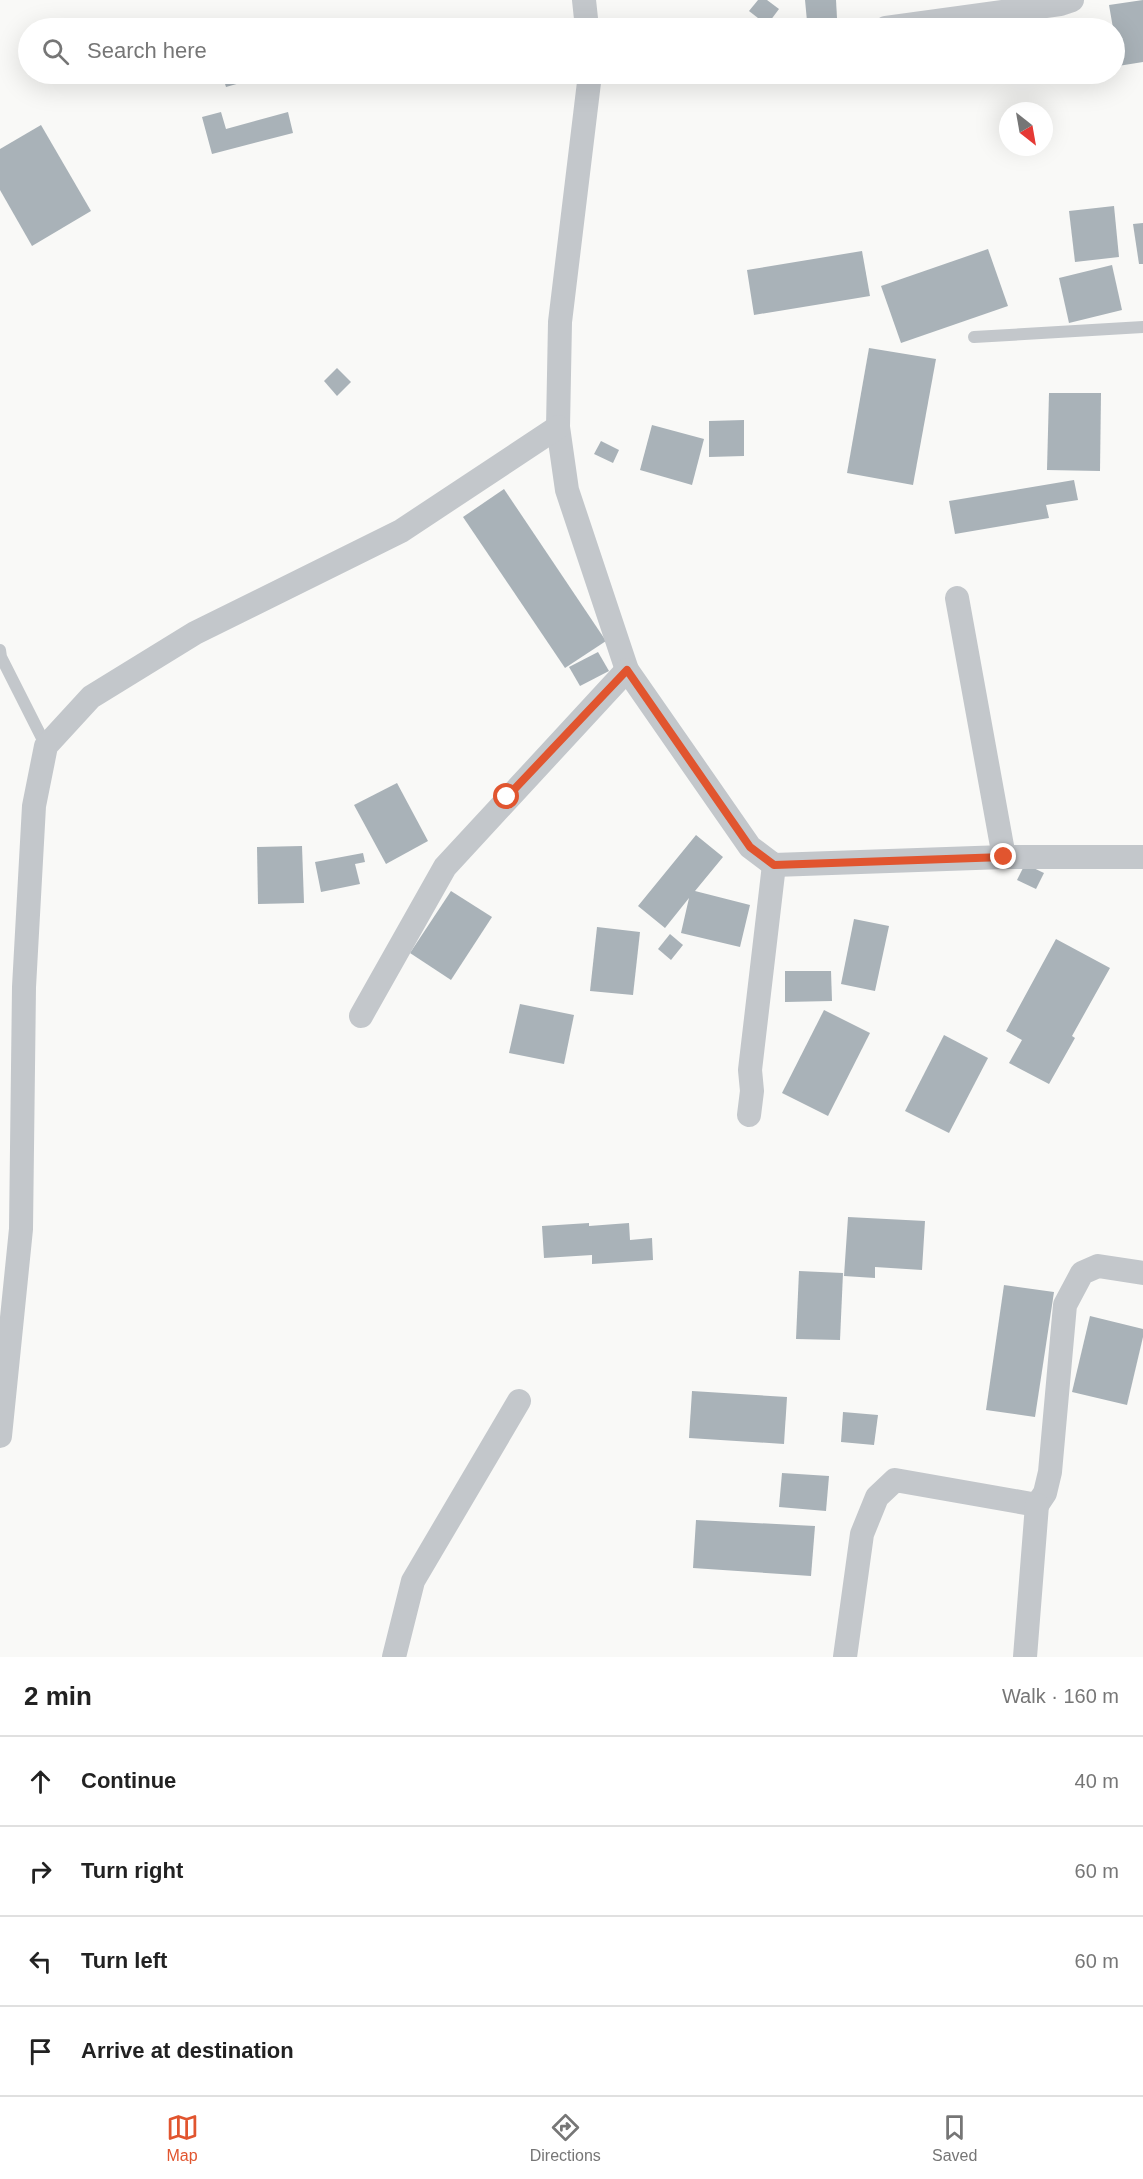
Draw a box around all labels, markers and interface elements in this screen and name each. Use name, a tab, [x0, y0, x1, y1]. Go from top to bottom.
search box	[18, 18, 1125, 84]
icon: search	[39, 35, 72, 68]
text: Search here	[87, 38, 207, 63]
north arrow	[999, 102, 1053, 156]
route start	[493, 783, 519, 809]
route end	[990, 843, 1016, 869]
text: 2 min	[24, 1681, 92, 1711]
text: Walk · 160 m	[1002, 1685, 1119, 1707]
icon: ahead	[24, 1765, 57, 1798]
text: Continue	[81, 1768, 176, 1793]
text: 40 m	[1075, 1770, 1119, 1792]
icon: right	[24, 1855, 57, 1888]
text: Turn right	[81, 1858, 183, 1883]
text: 60 m	[1075, 1860, 1119, 1882]
icon: left	[24, 1945, 57, 1978]
text: Turn left	[81, 1948, 167, 1973]
text: 60 m	[1075, 1950, 1119, 1972]
icon: arrive	[24, 2035, 57, 2068]
text: Arrive at destination	[81, 2038, 294, 2063]
tab: Map	[166, 2111, 199, 2165]
tab: Directions	[530, 2111, 601, 2165]
tab: Saved	[932, 2111, 977, 2165]

